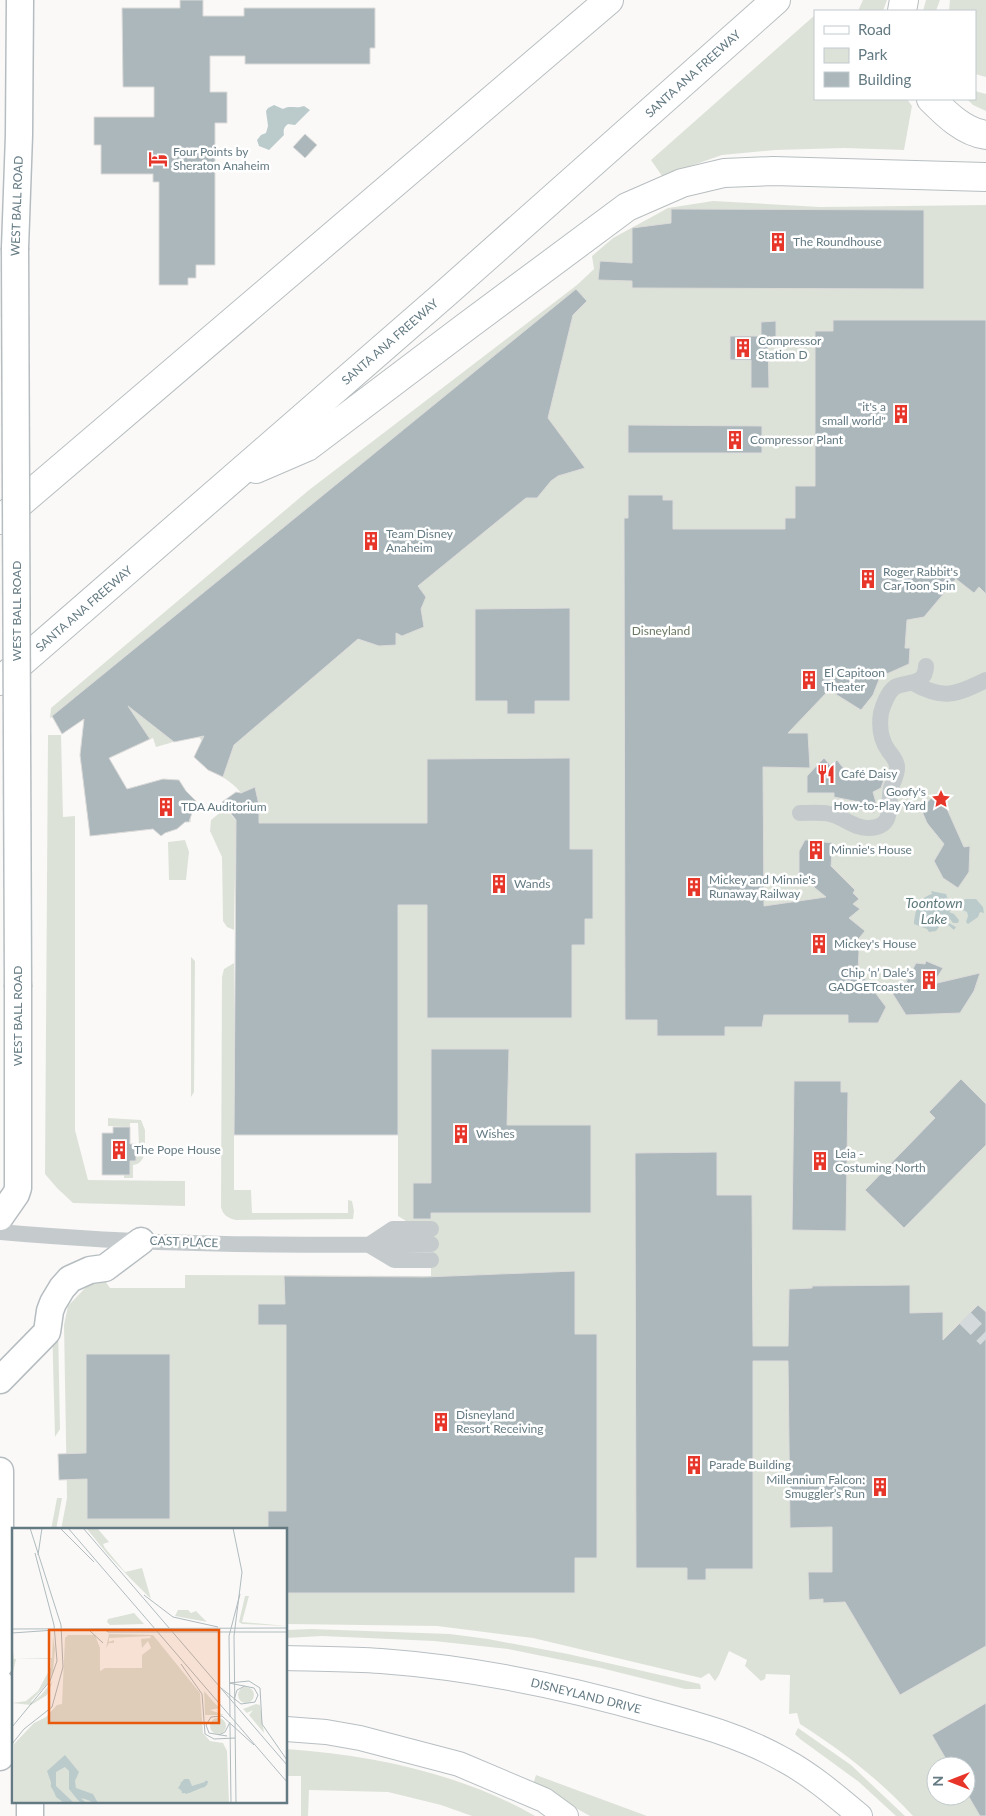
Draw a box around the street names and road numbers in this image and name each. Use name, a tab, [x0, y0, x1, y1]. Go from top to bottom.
street label: SANTA ANA FREEWAY	[642, 26, 744, 120]
street label: WEST BALL ROAD	[7, 155, 26, 256]
street label: SANTA ANA FREEWAY	[338, 295, 441, 388]
street label: WEST BALL ROAD	[9, 561, 24, 661]
street label: SANTA ANA FREEWAY	[32, 562, 135, 655]
street label: WEST BALL ROAD	[10, 966, 25, 1066]
street label: CAST PLACE	[149, 1233, 219, 1250]
street label: DISNEYLAND DRIVE	[529, 1675, 643, 1717]

